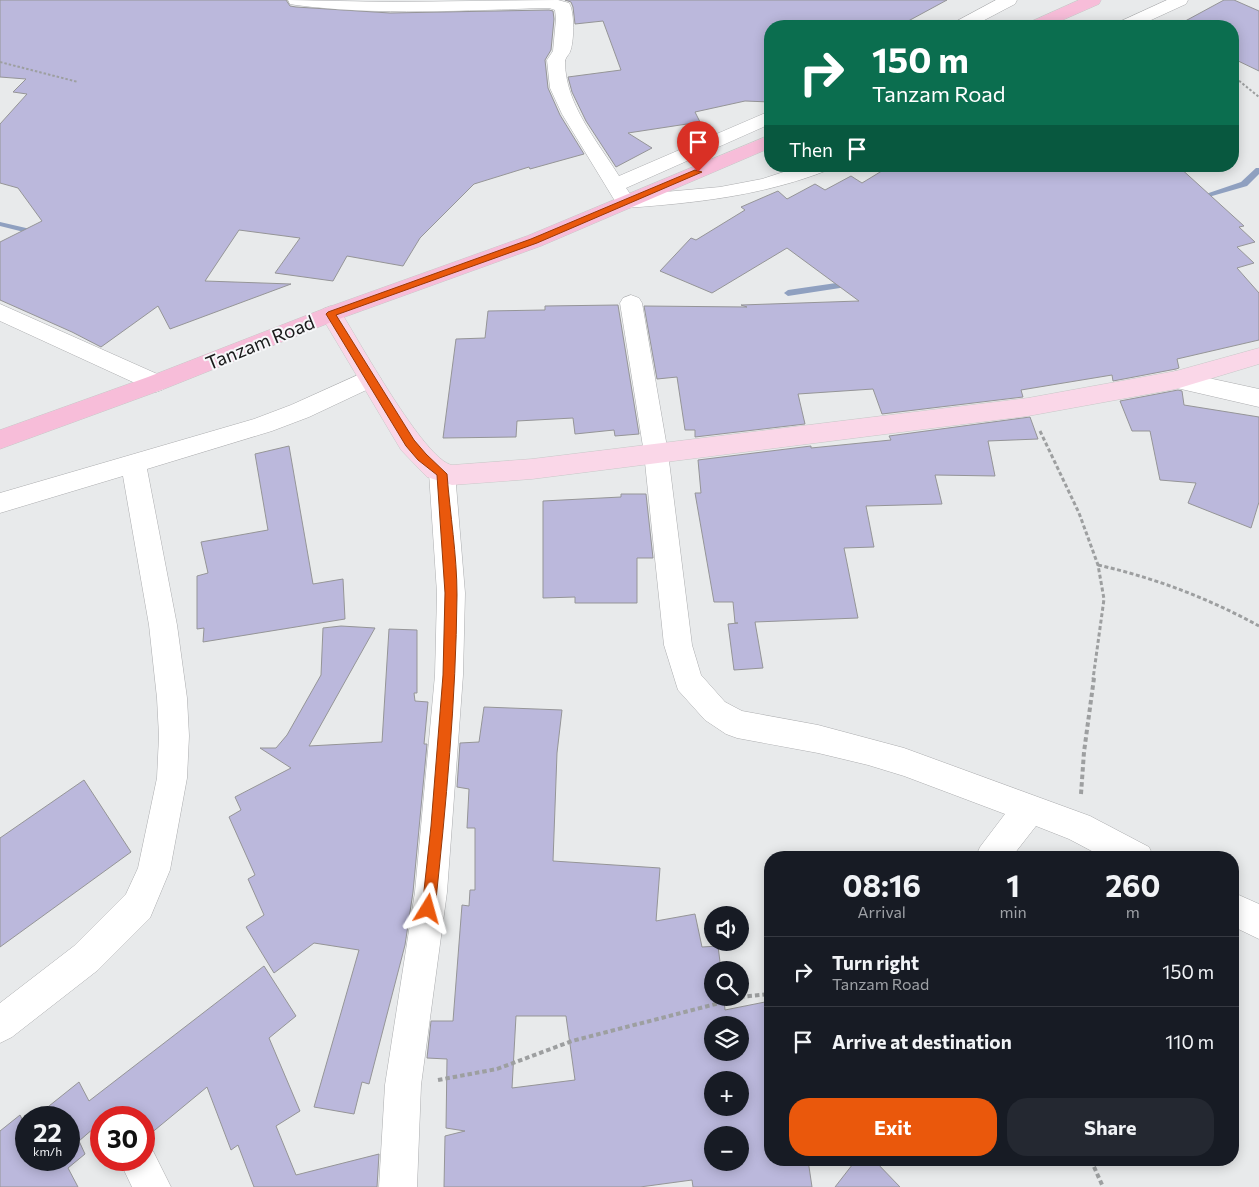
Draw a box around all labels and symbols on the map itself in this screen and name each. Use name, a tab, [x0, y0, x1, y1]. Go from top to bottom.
pin	[677, 121, 719, 172]
street label: Tanzam Road	[202, 310, 318, 374]
position arrow	[401, 882, 453, 934]
speed limit sign: 30	[90, 1106, 155, 1171]

